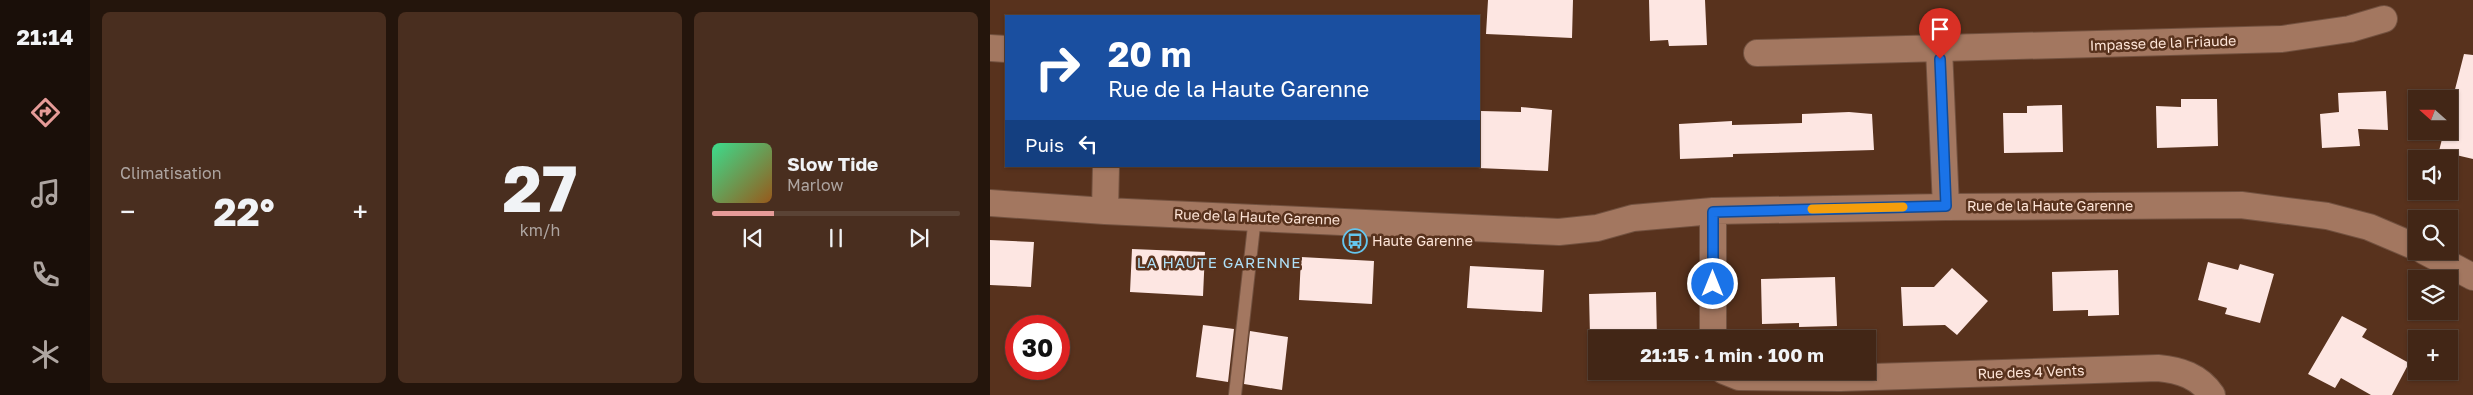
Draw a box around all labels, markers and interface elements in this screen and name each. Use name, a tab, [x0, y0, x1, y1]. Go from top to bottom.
pin	[1919, 8, 1961, 59]
icon: arrive	[1926, 15, 1954, 43]
text: 21:14	[17, 23, 73, 50]
street label: Impasse de la Friaude	[2089, 31, 2237, 54]
text: 20 m	[1108, 33, 1191, 75]
icon: right	[1025, 35, 1090, 100]
text: Rue de la Haute Garenne	[1108, 75, 1369, 102]
north arrow	[2408, 90, 2458, 140]
map controls	[2408, 90, 2458, 380]
icon: directions	[28, 95, 63, 130]
icon: left	[1074, 130, 1102, 158]
text: Puis	[1025, 133, 1064, 156]
text: 27	[502, 148, 578, 226]
button: sound	[2408, 150, 2458, 200]
text: Slow Tide	[787, 152, 878, 175]
text: Climatisation	[120, 163, 222, 183]
text: Marlow	[787, 175, 843, 195]
icon: music	[28, 176, 63, 211]
text: 22°	[213, 189, 275, 234]
text: −	[120, 195, 135, 228]
text: +	[353, 195, 368, 228]
street label: Rue de la Haute Garenne	[1967, 197, 2133, 214]
street label: Rue de la Haute Garenne	[1174, 205, 1340, 228]
button: search	[2408, 210, 2458, 260]
text: km/h	[520, 220, 560, 240]
icon: previous	[739, 224, 767, 252]
icon: pause	[822, 224, 850, 252]
icon: next	[905, 224, 933, 252]
bus stop icon: Haute Garenne	[1342, 228, 1368, 254]
place label: Haute Garenne	[1372, 232, 1473, 249]
district label: LA HAUTE GARENNE	[1137, 253, 1301, 271]
icon: phone	[28, 257, 63, 292]
position arrow	[1686, 257, 1738, 309]
button: layers	[2408, 270, 2458, 320]
speed limit sign: 30	[1005, 315, 1070, 380]
button: +	[2408, 330, 2458, 380]
icon: climate	[28, 337, 63, 372]
text: 21:15 · 1 min · 100 m	[1640, 343, 1824, 366]
street label: Rue des 4 Vents	[1977, 361, 2085, 382]

